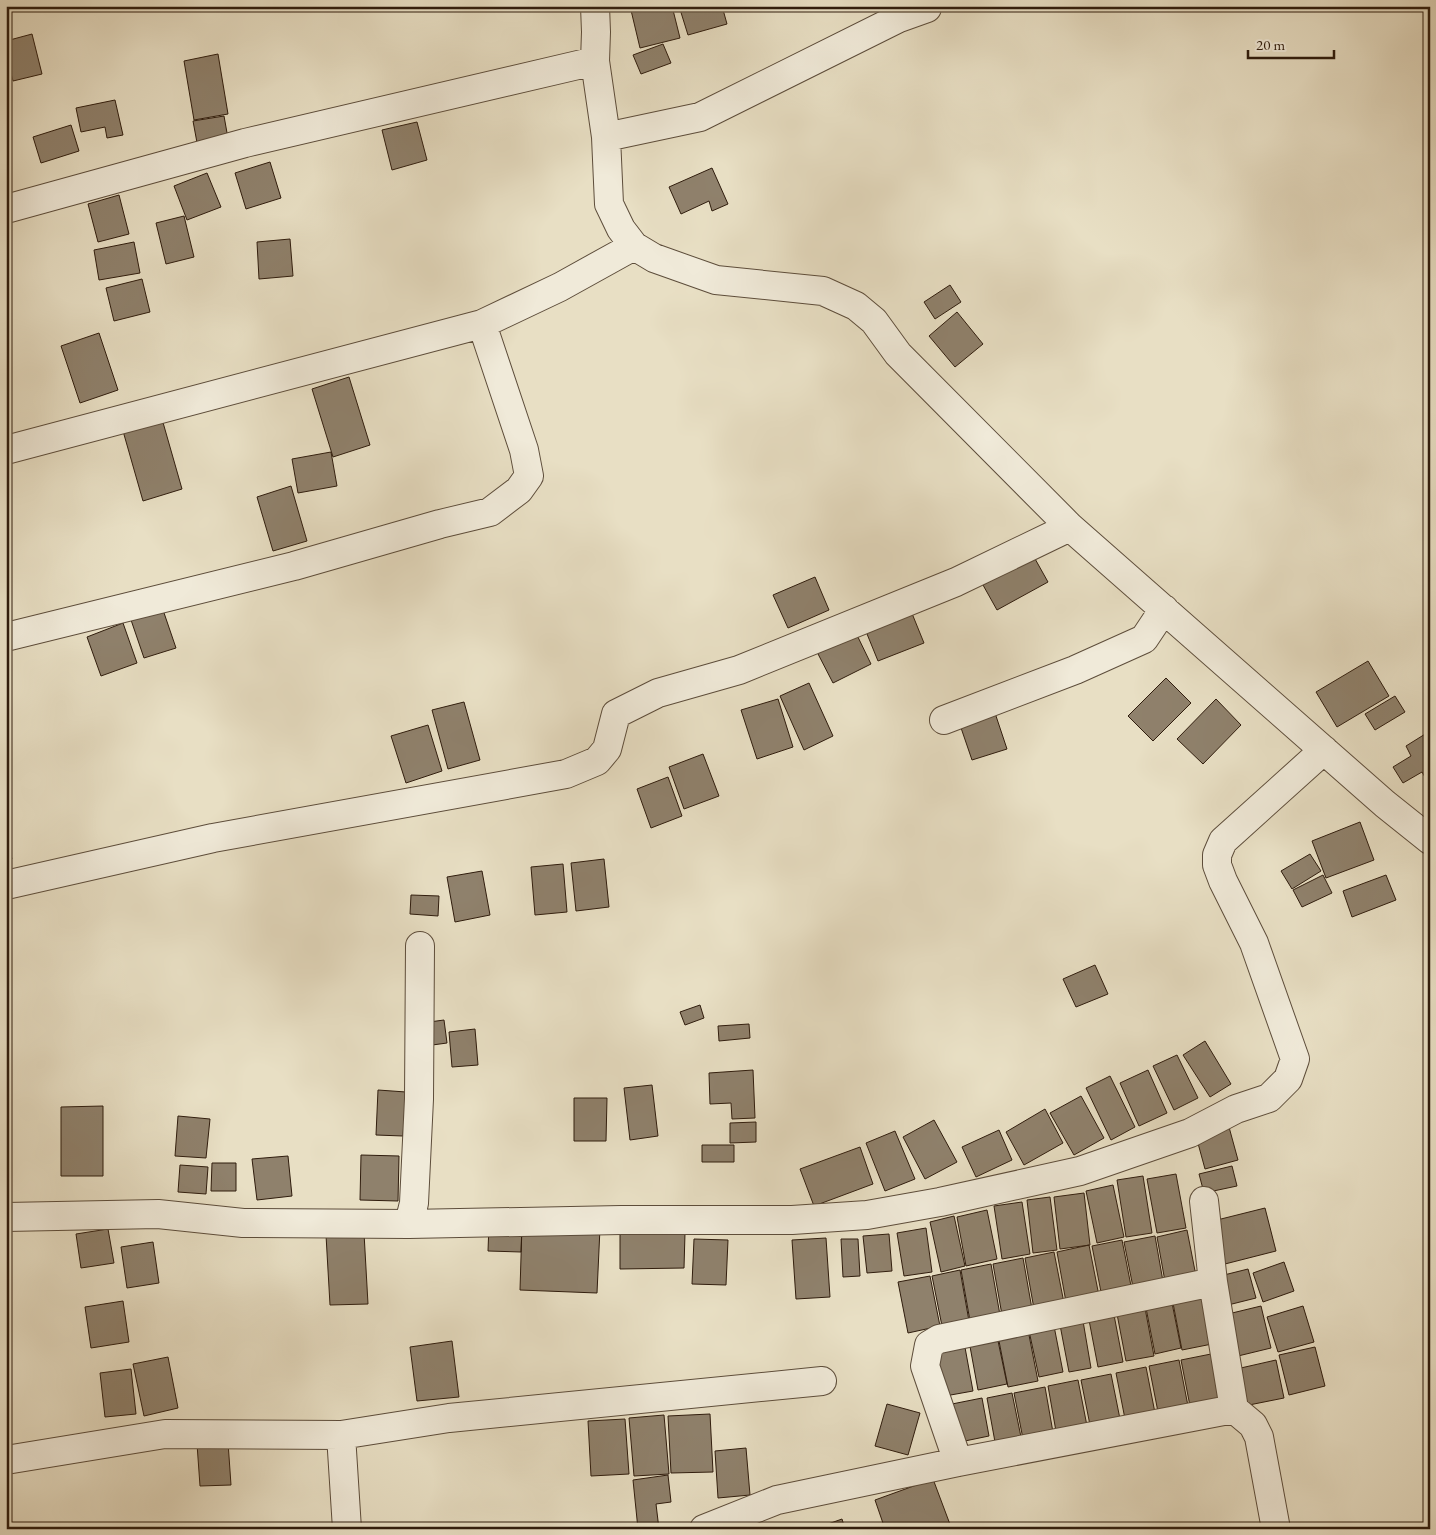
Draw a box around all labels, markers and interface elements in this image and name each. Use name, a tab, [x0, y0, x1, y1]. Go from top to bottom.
scale bar	[1248, 28, 1335, 60]
text: 20 m	[1256, 35, 1285, 54]

